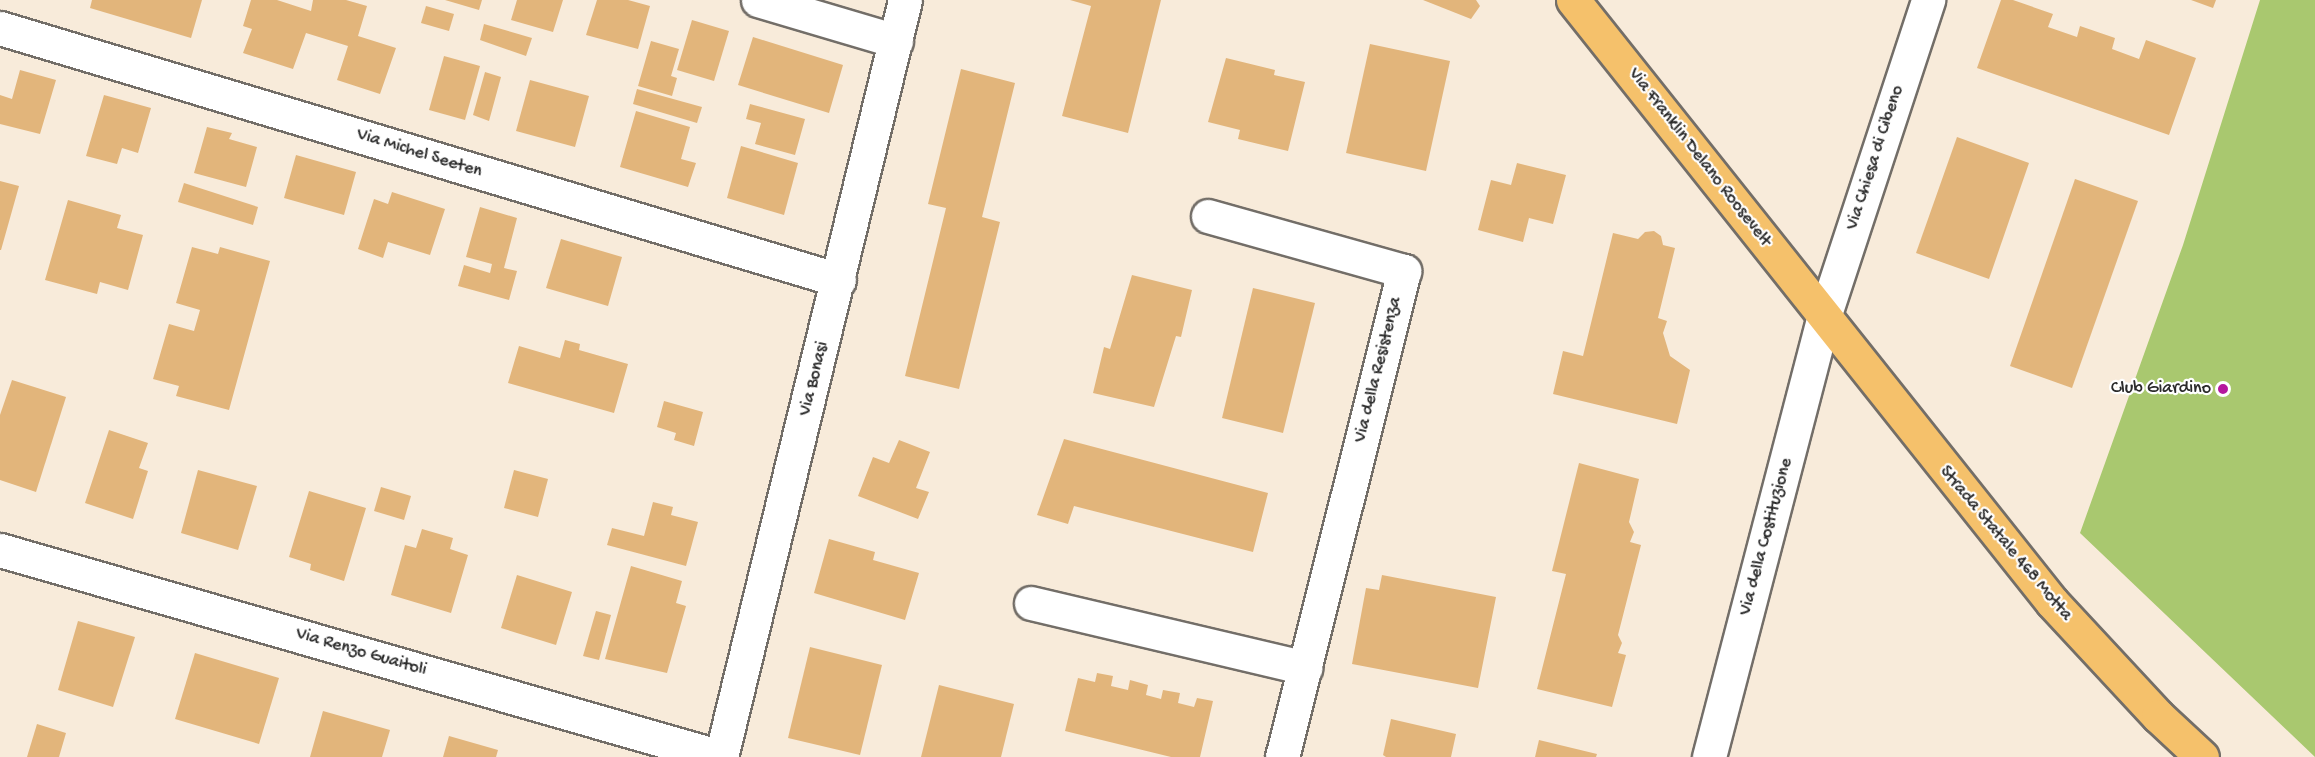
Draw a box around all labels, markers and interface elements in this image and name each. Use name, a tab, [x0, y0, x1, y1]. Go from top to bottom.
street label: Via Franklin Delano Roosevelt	[1623, 64, 1775, 252]
street label: Via Chiesa di Cibeno	[1842, 83, 1910, 233]
street label: Via Michel Seeten	[354, 125, 484, 183]
street label: Via della Resistenza	[1350, 295, 1408, 445]
street label: Via Bonasi	[795, 340, 835, 418]
place label: Club Giardino	[2111, 378, 2211, 400]
marker: Club Giardino	[2216, 382, 2230, 396]
street label: Via della Costituzione	[1736, 456, 1798, 618]
street label: Strada Statale 468 Motta	[1934, 462, 2076, 626]
street label: Via Renzo Guaitoli	[293, 624, 429, 682]

